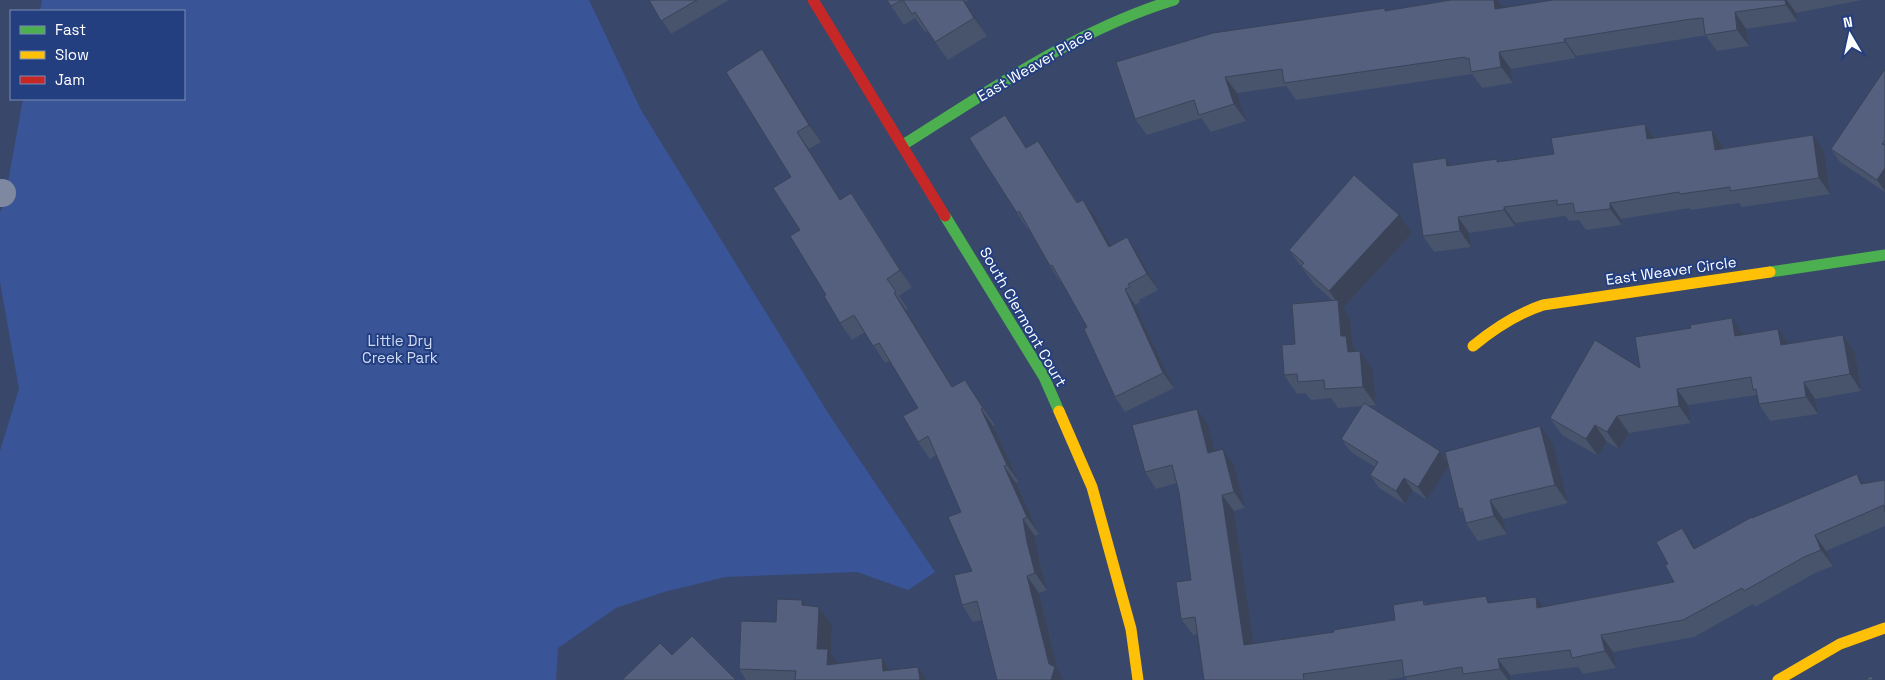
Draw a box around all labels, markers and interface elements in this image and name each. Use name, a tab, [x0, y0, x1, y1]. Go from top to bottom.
legend	[10, 10, 185, 100]
north arrow	[1825, 10, 1875, 60]
text: N	[1842, 13, 1854, 32]
text: Fast	[55, 20, 86, 39]
street label: East Weaver Place	[973, 24, 1096, 105]
text: Slow	[55, 45, 89, 64]
text: Jam	[55, 70, 85, 89]
street label: South Clermont Court	[976, 244, 1071, 390]
street label: East Weaver Circle	[1604, 252, 1738, 289]
park label: Little Dry Creek Park	[362, 331, 438, 367]

